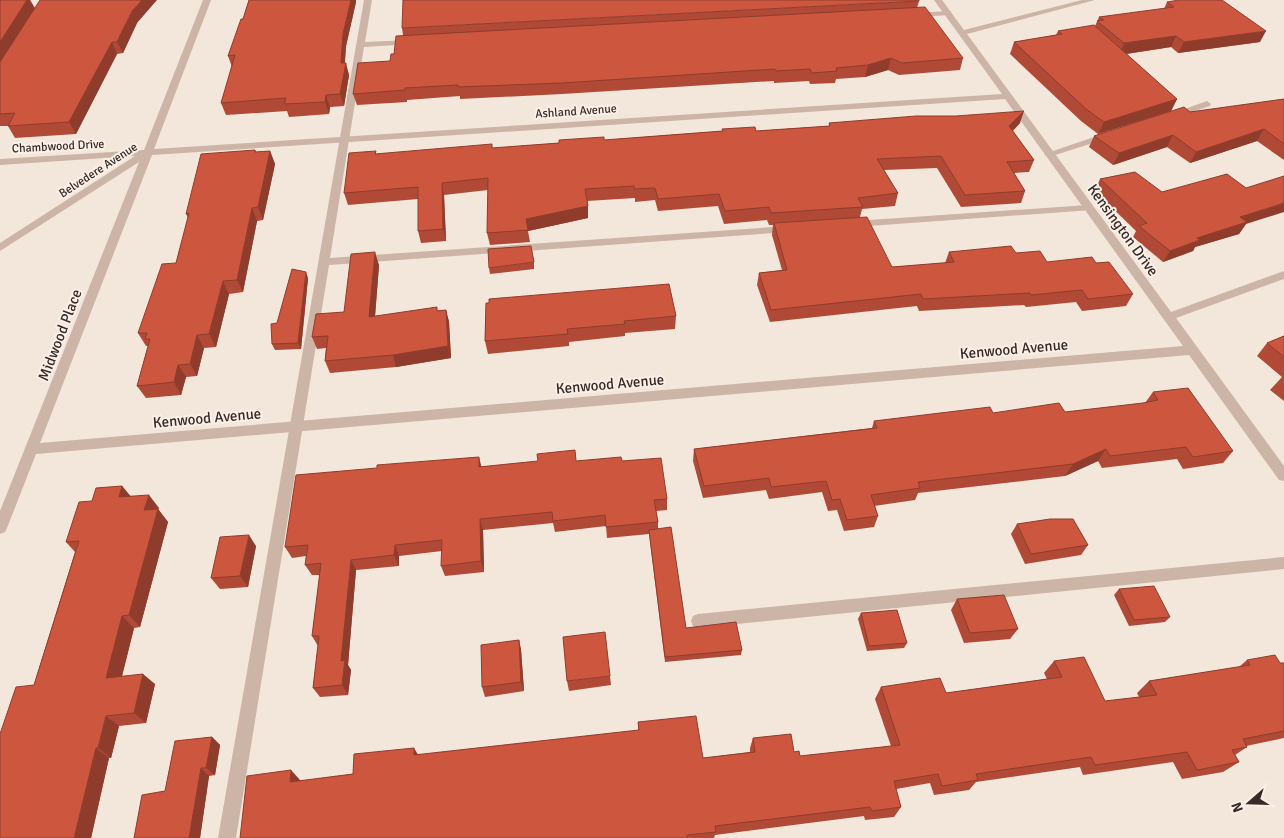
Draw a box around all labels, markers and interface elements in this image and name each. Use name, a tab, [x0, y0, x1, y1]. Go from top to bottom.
street label: Ashland Avenue	[535, 101, 617, 122]
street label: Chambwood Drive	[11, 137, 105, 156]
street label: Belvedere Avenue	[56, 139, 140, 201]
street label: Kensington Drive	[1084, 181, 1162, 279]
street label: Midwood Place	[34, 287, 86, 383]
street label: Kenwood Avenue	[959, 335, 1069, 363]
street label: Kenwood Avenue	[555, 370, 665, 398]
street label: Kenwood Avenue	[152, 404, 262, 432]
north arrow	[1224, 778, 1274, 828]
text: N	[1228, 800, 1247, 815]

